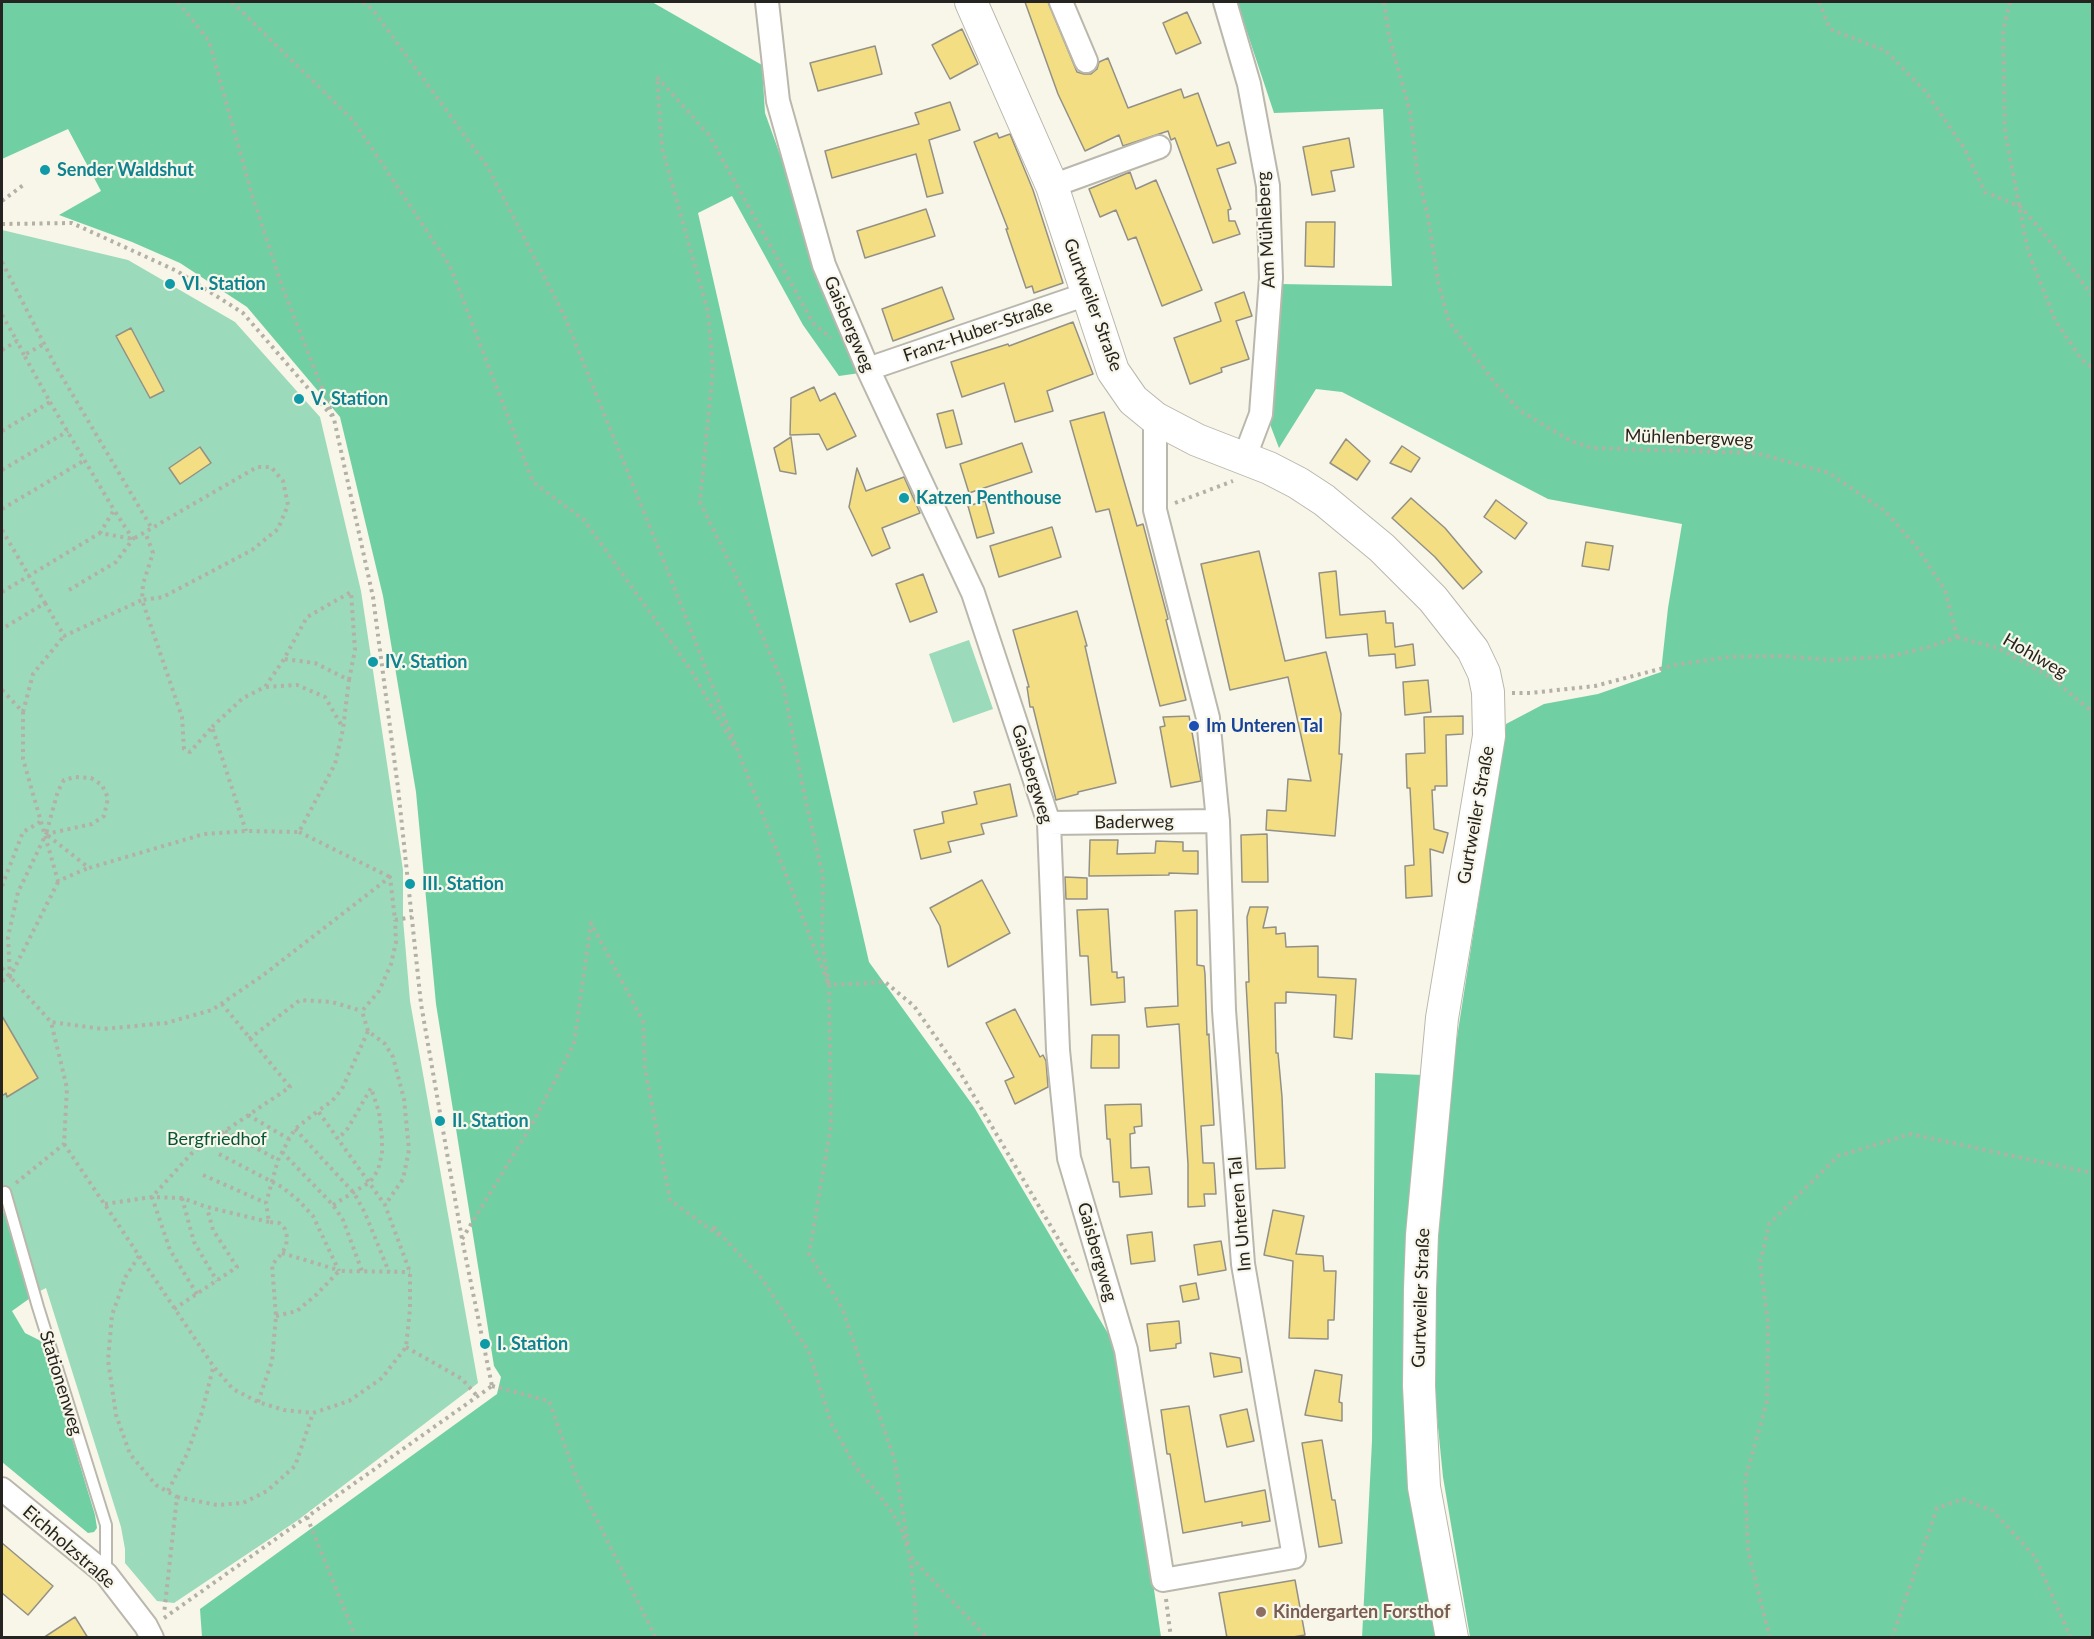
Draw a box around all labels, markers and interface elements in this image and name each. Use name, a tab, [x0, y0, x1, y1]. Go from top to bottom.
place label: Sender Waldshut	[57, 159, 194, 181]
marker: Sender Waldshut	[38, 163, 52, 177]
street label: Am Mühleberg	[1252, 171, 1280, 289]
street label: Gurtweiler Straße	[1059, 236, 1127, 374]
place label: VI. Station	[182, 273, 266, 295]
street label: Gaisbergweg	[819, 273, 879, 375]
marker: VI. Station	[163, 277, 177, 291]
street label: Franz-Huber-Straße	[900, 295, 1056, 367]
place label: V. Station	[311, 388, 388, 410]
marker: V. Station	[292, 392, 306, 406]
street label: Mühlenbergweg	[1624, 425, 1754, 451]
place label: Katzen Penthouse	[916, 487, 1061, 509]
marker: Katzen Penthouse	[897, 491, 911, 505]
street label: Hohlweg	[1999, 629, 2071, 683]
place label: IV. Station	[385, 651, 467, 673]
marker: IV. Station	[366, 655, 380, 669]
place label: Im Unteren Tal	[1206, 715, 1323, 737]
marker: Im Unteren Tal	[1187, 719, 1201, 733]
street label: Gaisbergweg	[1007, 722, 1057, 826]
street label: Gurtweiler Straße	[1453, 744, 1499, 886]
street label: Baderweg	[1094, 811, 1174, 833]
place label: III. Station	[422, 873, 504, 895]
marker: III. Station	[403, 877, 417, 891]
place label: II. Station	[452, 1110, 529, 1132]
marker: II. Station	[433, 1114, 447, 1128]
park label: Bergfriedhof	[167, 1128, 267, 1150]
street label: Im Unteren Tal	[1224, 1156, 1256, 1272]
street label: Gaisbergweg	[1073, 1200, 1121, 1304]
street label: Gurtweiler Straße	[1408, 1228, 1434, 1368]
street label: Stationenweg	[35, 1328, 87, 1438]
place label: I. Station	[497, 1333, 568, 1355]
marker: I. Station	[478, 1337, 492, 1351]
street label: Eichholzstraße	[18, 1501, 120, 1593]
place label: Kindergarten Forsthof	[1273, 1601, 1450, 1623]
marker: Kindergarten Forsthof	[1254, 1605, 1268, 1619]

